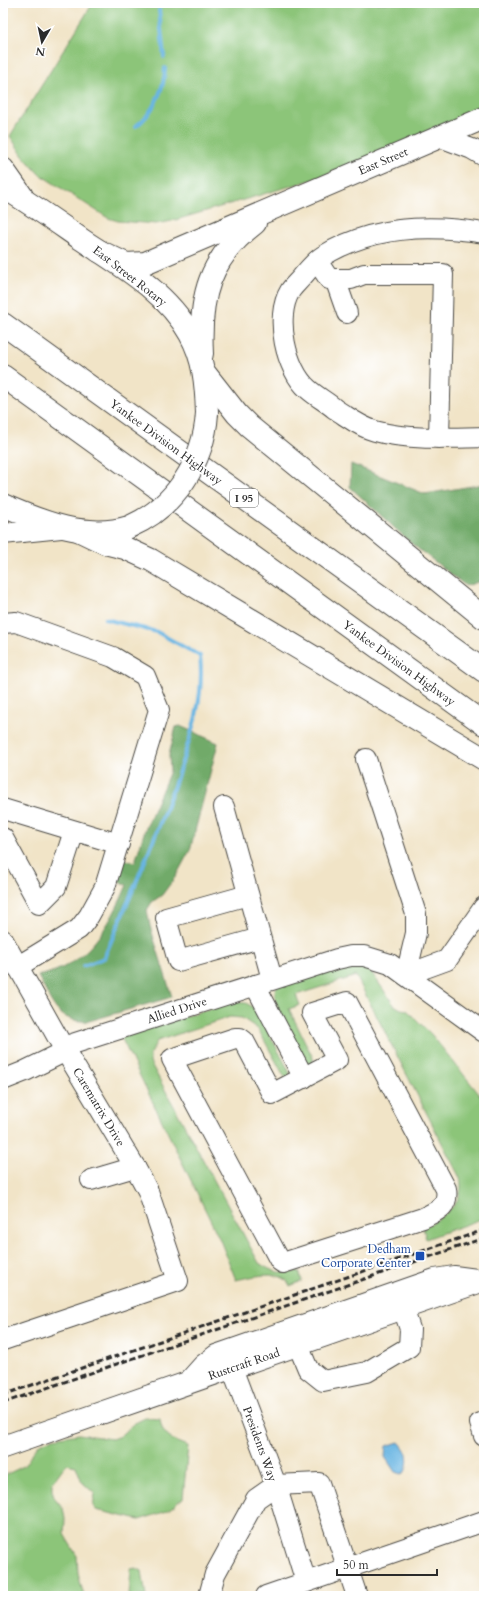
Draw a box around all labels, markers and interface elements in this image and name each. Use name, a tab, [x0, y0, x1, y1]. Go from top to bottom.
north arrow	[22, 22, 62, 62]
text: N	[34, 43, 46, 60]
street label: East Street	[356, 143, 410, 179]
street label: East Street Rotary	[90, 242, 171, 310]
street label: Yankee Division Highway	[106, 396, 226, 489]
road number: I 95	[230, 489, 258, 507]
street label: Yankee Division Highway	[339, 617, 459, 710]
street label: Allied Drive	[145, 993, 209, 1027]
street label: Carematrix Drive	[69, 1065, 129, 1149]
place label: Dedham Corporate Center	[321, 1241, 412, 1271]
marker: Dedham Corporate Center	[414, 1250, 426, 1262]
street label: Rustcraft Road	[206, 1344, 283, 1384]
street label: Presidents Way	[239, 1404, 281, 1484]
scale bar	[337, 1551, 437, 1577]
text: 50 m	[343, 1557, 370, 1573]

